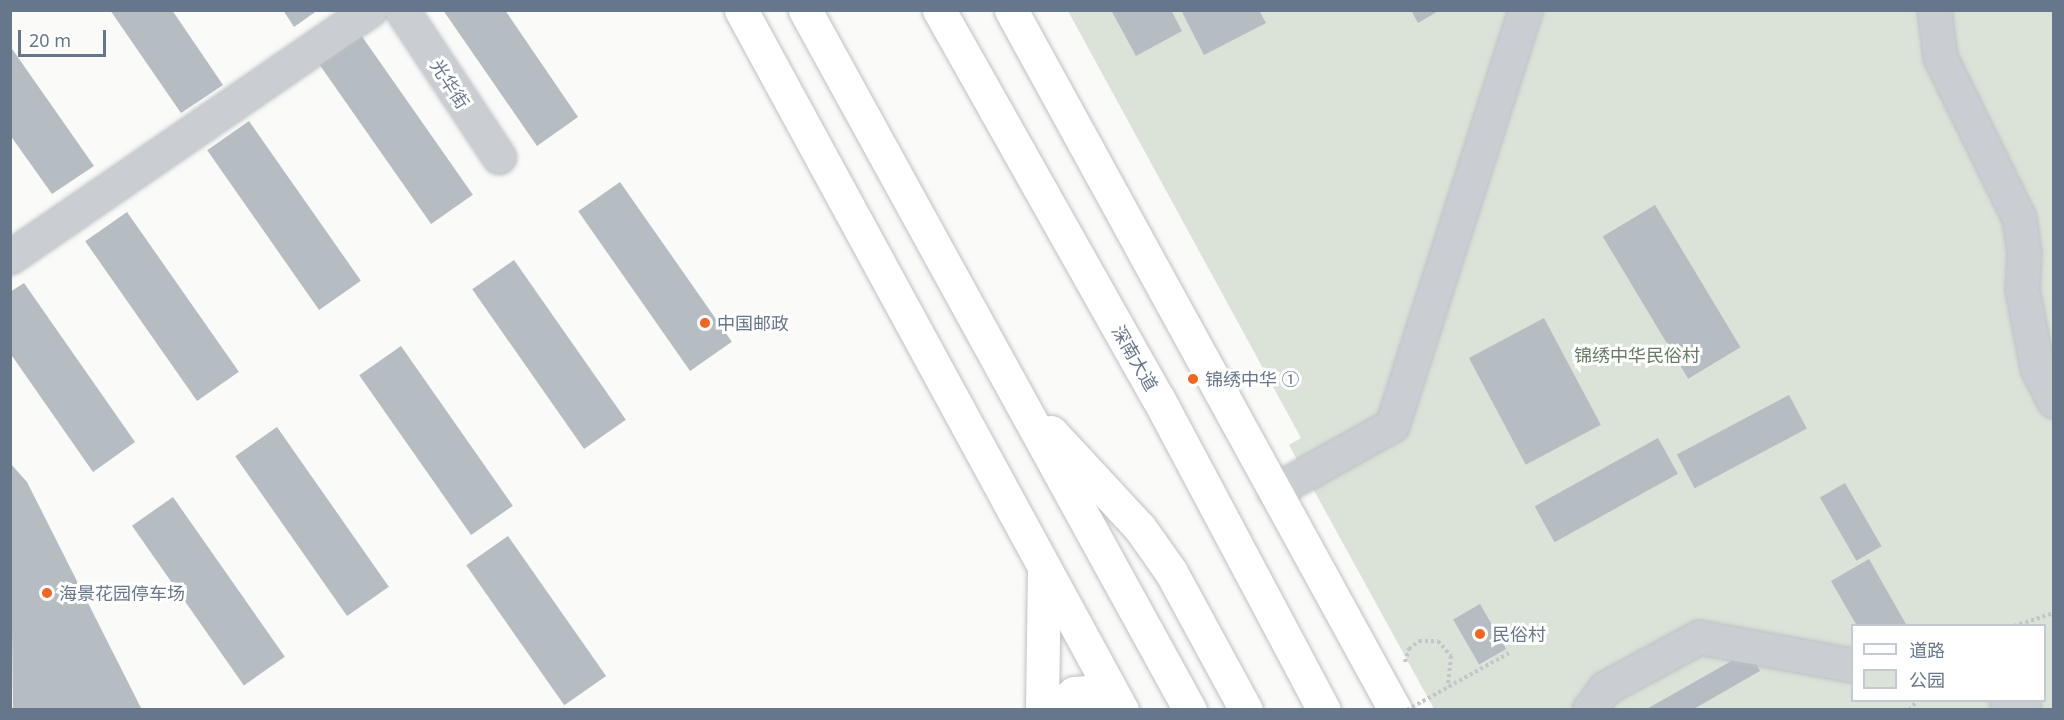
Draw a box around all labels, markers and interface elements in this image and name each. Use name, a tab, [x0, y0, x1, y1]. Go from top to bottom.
scale bar	[21, 18, 110, 56]
text: 20 m	[29, 28, 71, 52]
street label: 光华街	[426, 55, 474, 113]
place label: 中国邮政	[717, 312, 789, 334]
marker: 中国邮政	[698, 316, 712, 330]
street label: 深南大道	[1108, 321, 1162, 395]
park label: 锦绣中华民俗村	[1574, 344, 1700, 366]
place label: 锦绣中华 ①	[1205, 368, 1300, 390]
marker: 锦绣中华 ①	[1186, 372, 1200, 386]
place label: 海景花园停车场	[59, 582, 185, 604]
marker: 海景花园停车场	[40, 586, 54, 600]
place label: 民俗村	[1492, 623, 1546, 645]
legend	[1851, 624, 2046, 702]
marker: 民俗村	[1473, 627, 1487, 641]
text: 道路	[1909, 638, 1945, 662]
text: 公园	[1909, 668, 1945, 692]

